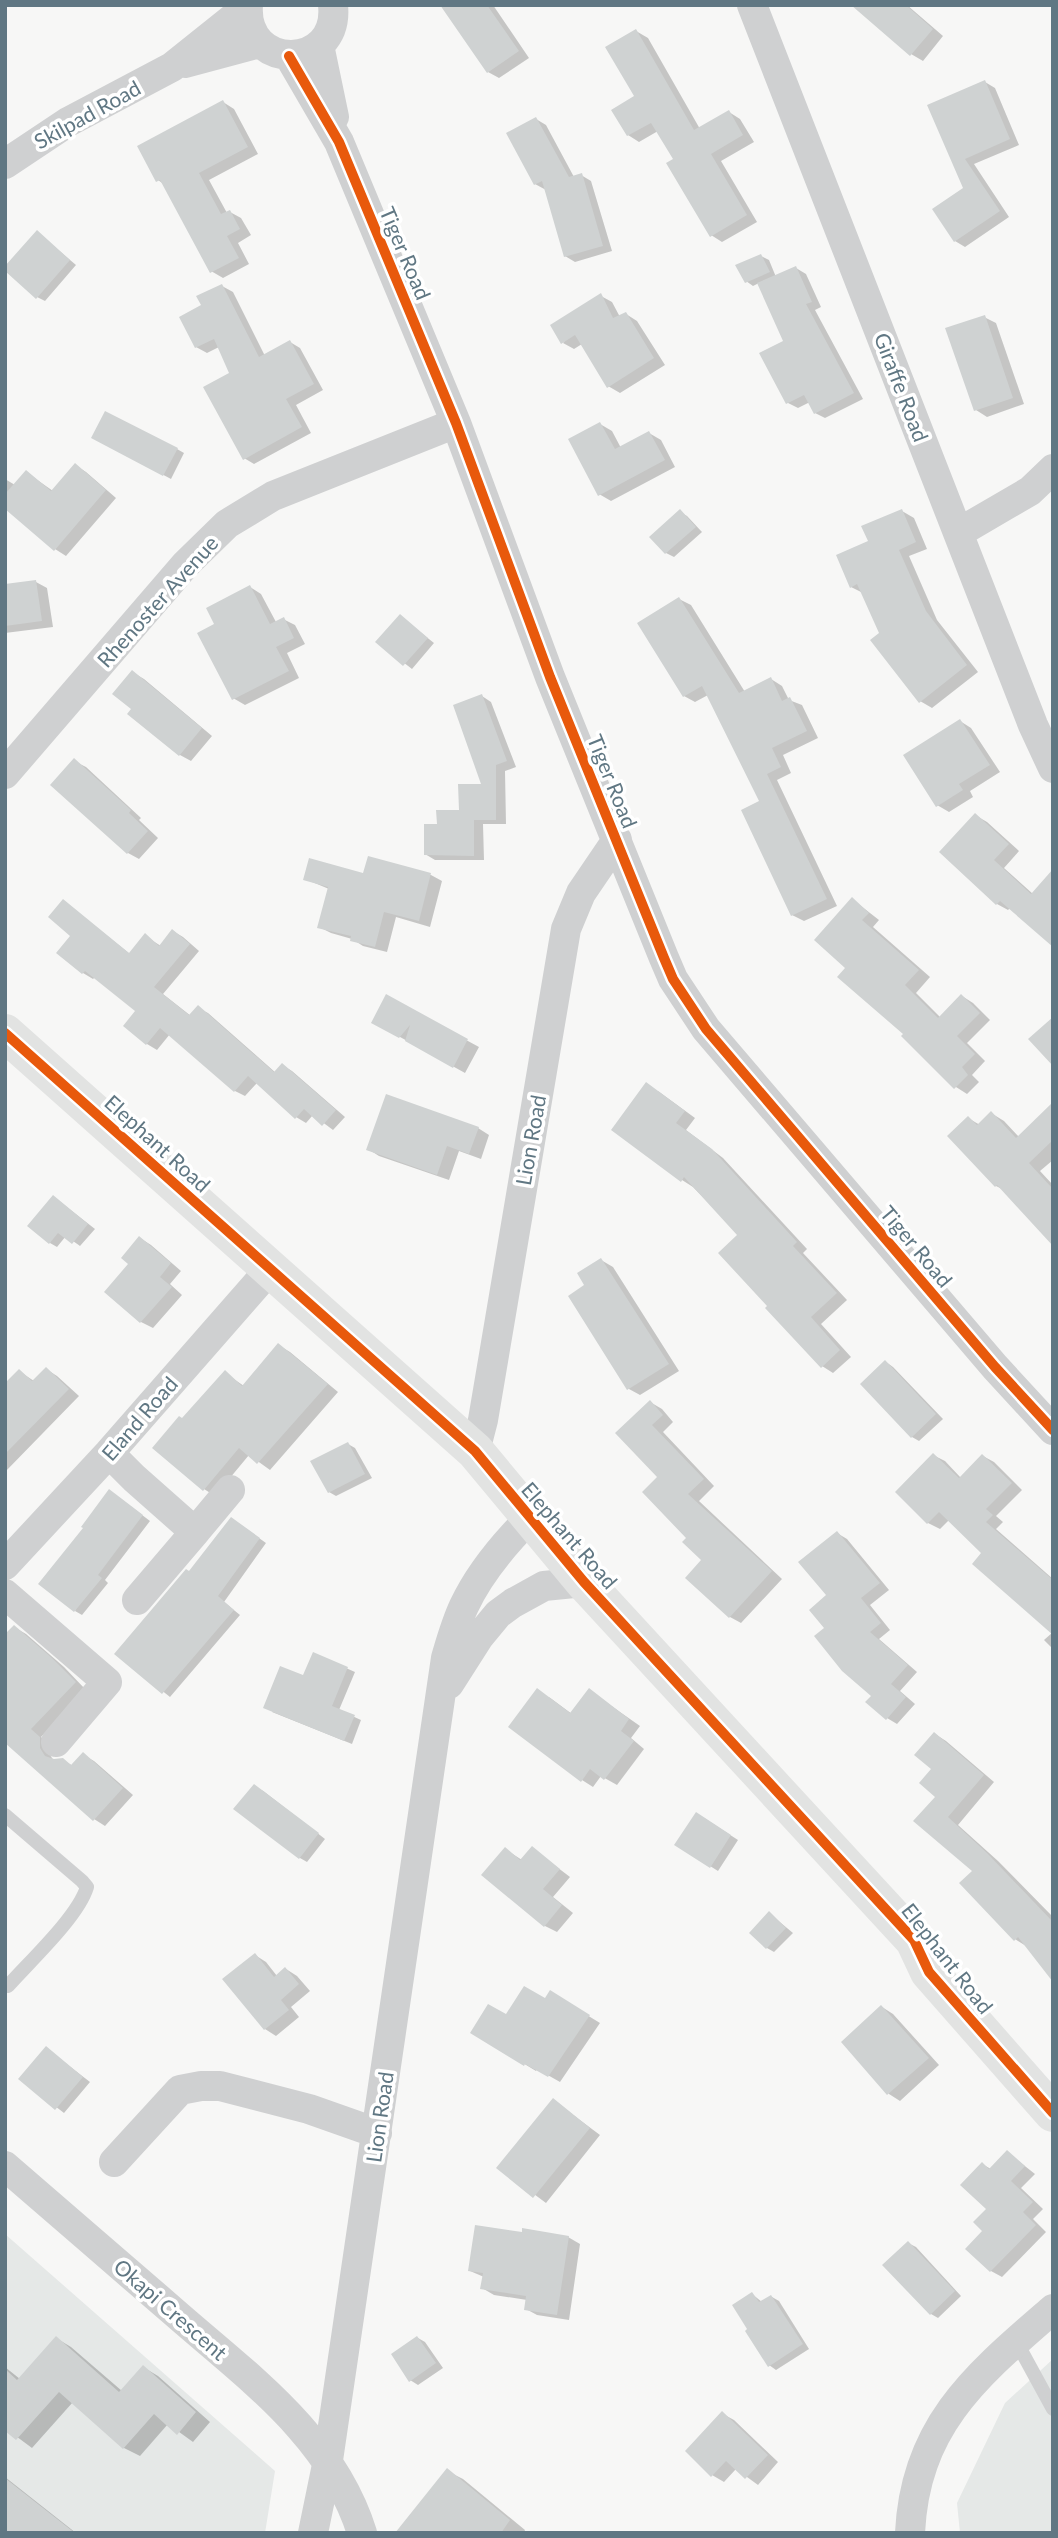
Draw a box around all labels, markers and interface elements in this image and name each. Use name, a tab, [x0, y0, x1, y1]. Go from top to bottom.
street label: Skilpad Road	[29, 75, 145, 153]
street label: Tiger Road	[375, 203, 437, 303]
street label: Giraffe Road	[870, 329, 934, 445]
street label: Rhenoster Avenue	[91, 530, 223, 672]
street label: Tiger Road	[583, 731, 643, 831]
street label: Elephant Road	[100, 1089, 216, 1197]
street label: Lion Road	[510, 1093, 550, 1187]
street label: Tiger Road	[876, 1200, 958, 1292]
street label: Eland Road	[96, 1371, 182, 1465]
street label: Elephant Road	[517, 1477, 623, 1593]
street label: Elephant Road	[897, 1898, 999, 2018]
street label: Lion Road	[360, 2070, 398, 2164]
street label: Okapi Crescent	[109, 2253, 233, 2365]

